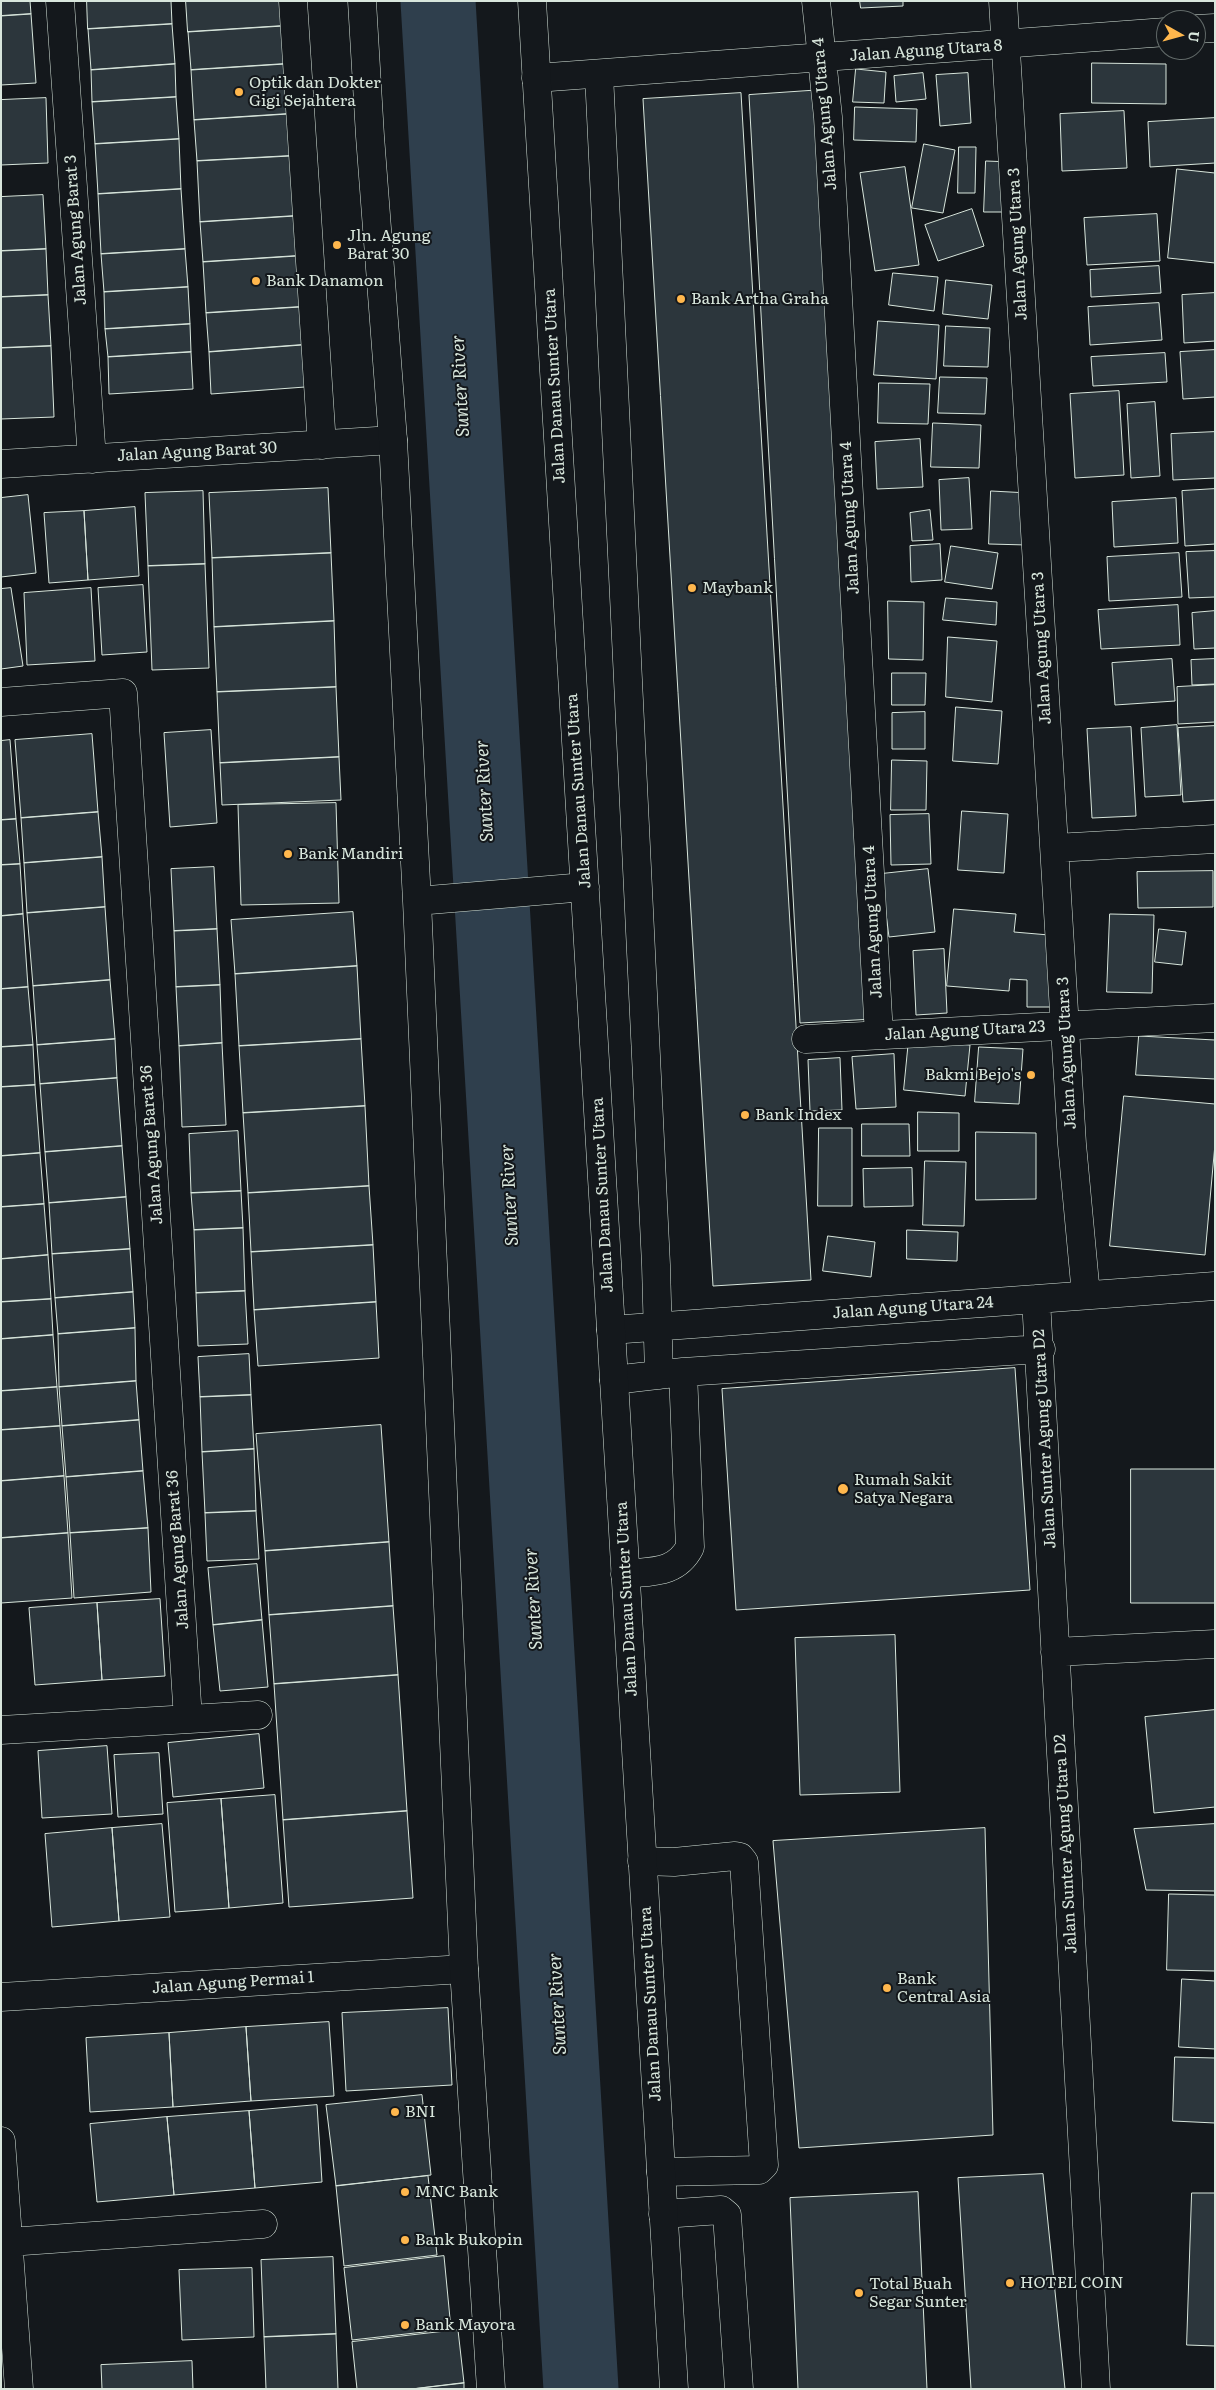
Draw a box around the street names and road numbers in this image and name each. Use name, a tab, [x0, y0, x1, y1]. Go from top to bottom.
street label: Jalan Agung Utara 8	[849, 36, 1003, 66]
street label: Jalan Agung Utara 4	[809, 37, 841, 191]
street label: Jalan Agung Barat 3	[61, 154, 91, 306]
street label: Jalan Agung Utara 3	[1004, 167, 1032, 321]
street label: Jalan Danau Sunter Utara	[540, 288, 570, 484]
street label: Jalan Agung Barat 30	[116, 438, 278, 466]
street label: Jalan Agung Utara 4	[836, 441, 864, 595]
street label: Jalan Agung Utara 3	[1028, 571, 1056, 725]
street label: Jalan Danau Sunter Utara	[563, 693, 595, 889]
street label: Jalan Agung Utara 4	[859, 845, 887, 999]
street label: Jalan Agung Utara 3	[1053, 976, 1081, 1130]
street label: Jalan Agung Utara 23	[884, 1017, 1046, 1045]
street label: Jalan Agung Barat 36	[137, 1065, 167, 1225]
street label: Jalan Danau Sunter Utara	[588, 1097, 618, 1293]
street label: Jalan Agung Utara 24	[832, 1293, 994, 1323]
street label: Jalan Sunter Agung Utara D2	[1030, 1329, 1060, 1549]
street label: Jalan Agung Barat 36	[163, 1470, 193, 1630]
street label: Jalan Danau Sunter Utara	[612, 1501, 642, 1697]
street label: Jalan Sunter Agung Utara D2	[1051, 1734, 1081, 1954]
street label: Jalan Danau Sunter Utara	[636, 1906, 666, 2102]
street label: Jalan Agung Permai 1	[151, 1968, 315, 1998]

